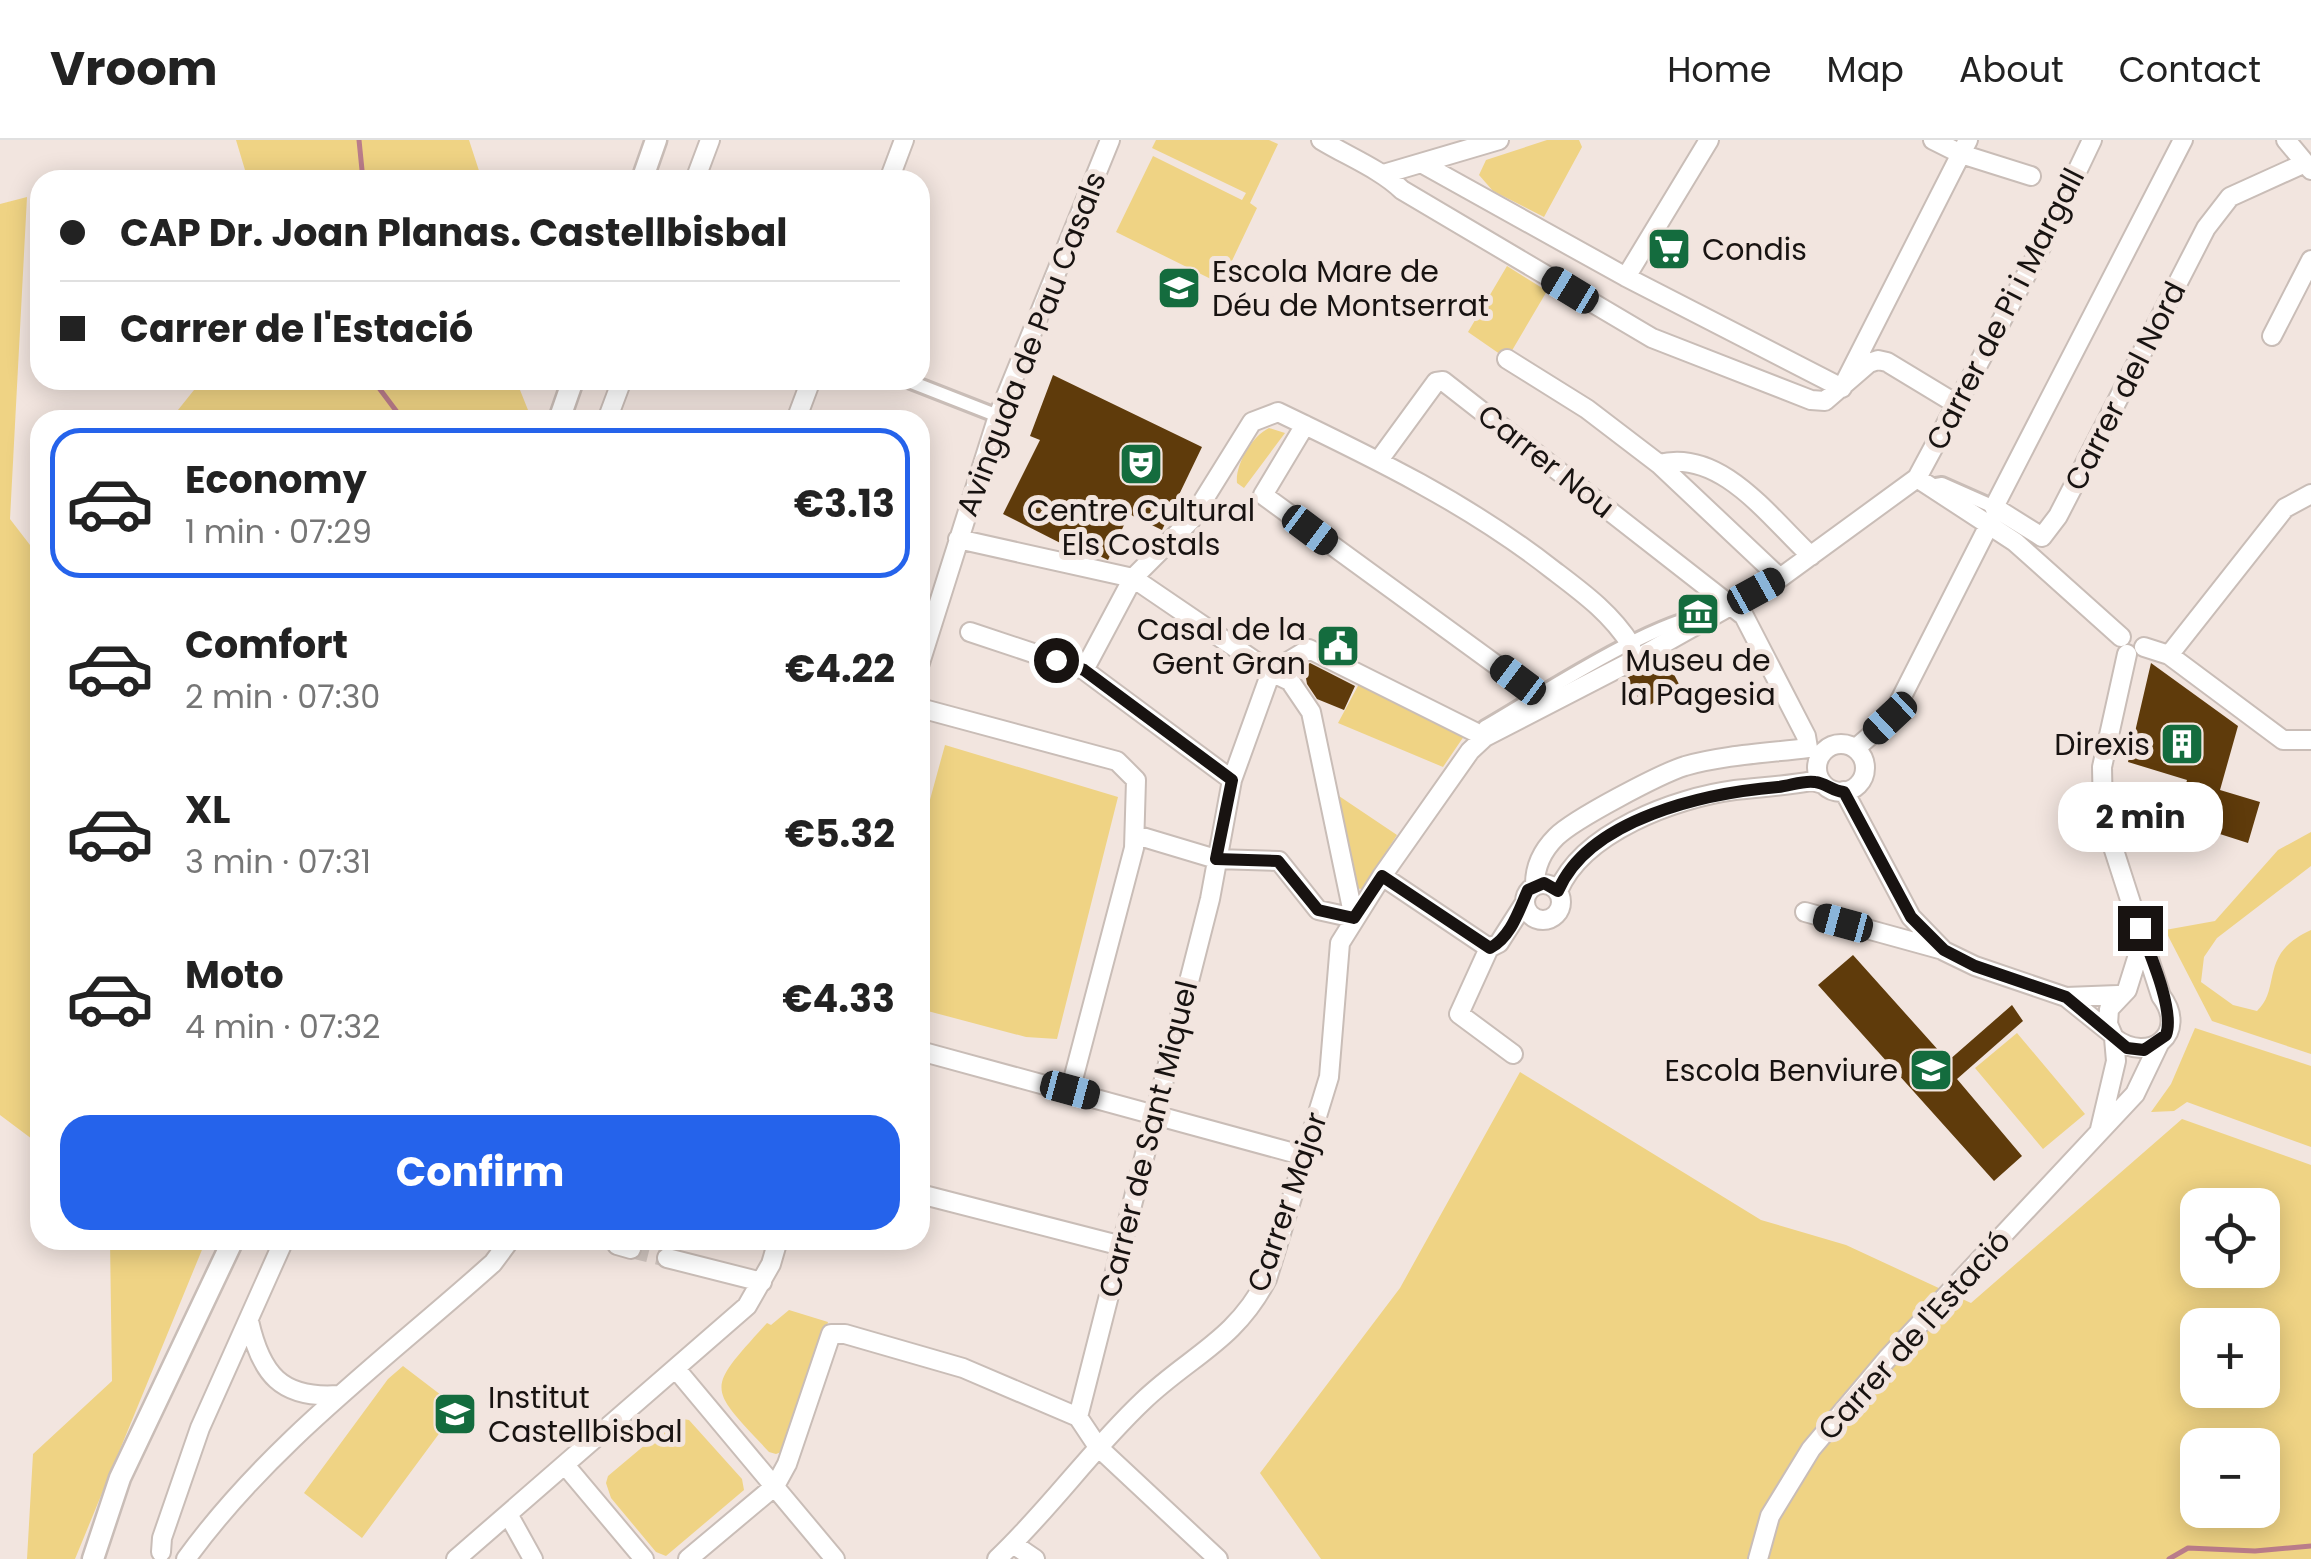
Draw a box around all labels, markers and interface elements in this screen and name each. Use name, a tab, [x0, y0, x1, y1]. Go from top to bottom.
text: Vroom	[50, 35, 218, 102]
text: Home	[1667, 45, 1772, 94]
text: Map	[1827, 45, 1904, 94]
text: About	[1959, 45, 2064, 94]
text: Contact	[2119, 45, 2261, 94]
street label: Carrer de Pi i Margall	[1915, 161, 2095, 457]
street label: Avinguda de Pau Casals	[945, 166, 1117, 522]
text: CAP Dr. Joan Planas. Castellbisbal	[120, 206, 787, 259]
supermarket icon: Condis	[1646, 226, 1692, 272]
place label: Condis	[1702, 228, 1807, 271]
place label: Escola Mare de Déu de Montserrat	[1212, 250, 1489, 327]
car	[1537, 262, 1603, 318]
school or university icon: Escola Mare de Déu de Montserrat	[1156, 265, 1202, 311]
street label: Carrer del Nord	[2054, 274, 2196, 498]
text: Carrer de l'Estació	[120, 302, 473, 355]
street label: Carrer Nou	[1468, 394, 1624, 528]
theatre icon: Centre Cultural Els Costals	[1118, 441, 1164, 487]
text: Economy	[185, 453, 367, 506]
icon: car	[65, 458, 155, 548]
text: €3.13	[794, 477, 895, 530]
place label: Centre Cultural Els Costals	[1027, 489, 1255, 566]
car	[1277, 500, 1343, 560]
text: 1 min · 07:29	[185, 509, 372, 554]
car	[1722, 563, 1790, 619]
museum icon: Museu de la Pagesia	[1675, 591, 1721, 637]
place label: Casal de la Gent Gran	[1137, 608, 1306, 685]
text: Comfort	[185, 618, 348, 671]
icon: car	[65, 623, 155, 713]
public building icon: Casal de la Gent Gran	[1315, 623, 1361, 669]
route start	[1034, 638, 1079, 683]
place label: Museu de la Pagesia	[1620, 639, 1776, 716]
text: €4.22	[785, 642, 895, 695]
car	[1485, 650, 1551, 710]
text: 2 min · 07:30	[185, 674, 380, 719]
car	[1858, 687, 1922, 749]
building icon: Direxis	[2159, 721, 2205, 767]
place label: Direxis	[2054, 723, 2150, 766]
text: XL	[185, 783, 230, 836]
callout: 2 min	[2058, 783, 2222, 853]
icon: car	[65, 788, 155, 878]
text: 2 min	[2096, 794, 2185, 839]
text: €5.32	[785, 807, 895, 860]
text: 3 min · 07:31	[185, 839, 371, 884]
car	[1810, 901, 1876, 945]
route end	[2118, 906, 2163, 951]
text: Moto	[185, 948, 284, 1001]
icon: car	[65, 953, 155, 1043]
text: €4.33	[782, 972, 895, 1025]
street label: Carrer de Sant Miquel	[1088, 976, 1208, 1302]
text: 4 min · 07:32	[185, 1004, 381, 1049]
school or university icon: Escola Benviure	[1908, 1047, 1954, 1093]
place label: Escola Benviure	[1664, 1049, 1898, 1092]
car	[1037, 1068, 1103, 1112]
street label: Carrer Major	[1236, 1106, 1338, 1298]
button: Confirm	[60, 1115, 900, 1230]
map controls	[2180, 1188, 2280, 1528]
button: locate	[2180, 1188, 2280, 1288]
street label: Carrer de l'Estació	[1808, 1220, 2020, 1450]
button: +	[2180, 1308, 2280, 1408]
place label: Institut Castellbisbal	[488, 1376, 683, 1453]
school or university icon: Institut Castellbisbal	[432, 1391, 478, 1437]
button: −	[2180, 1428, 2280, 1528]

